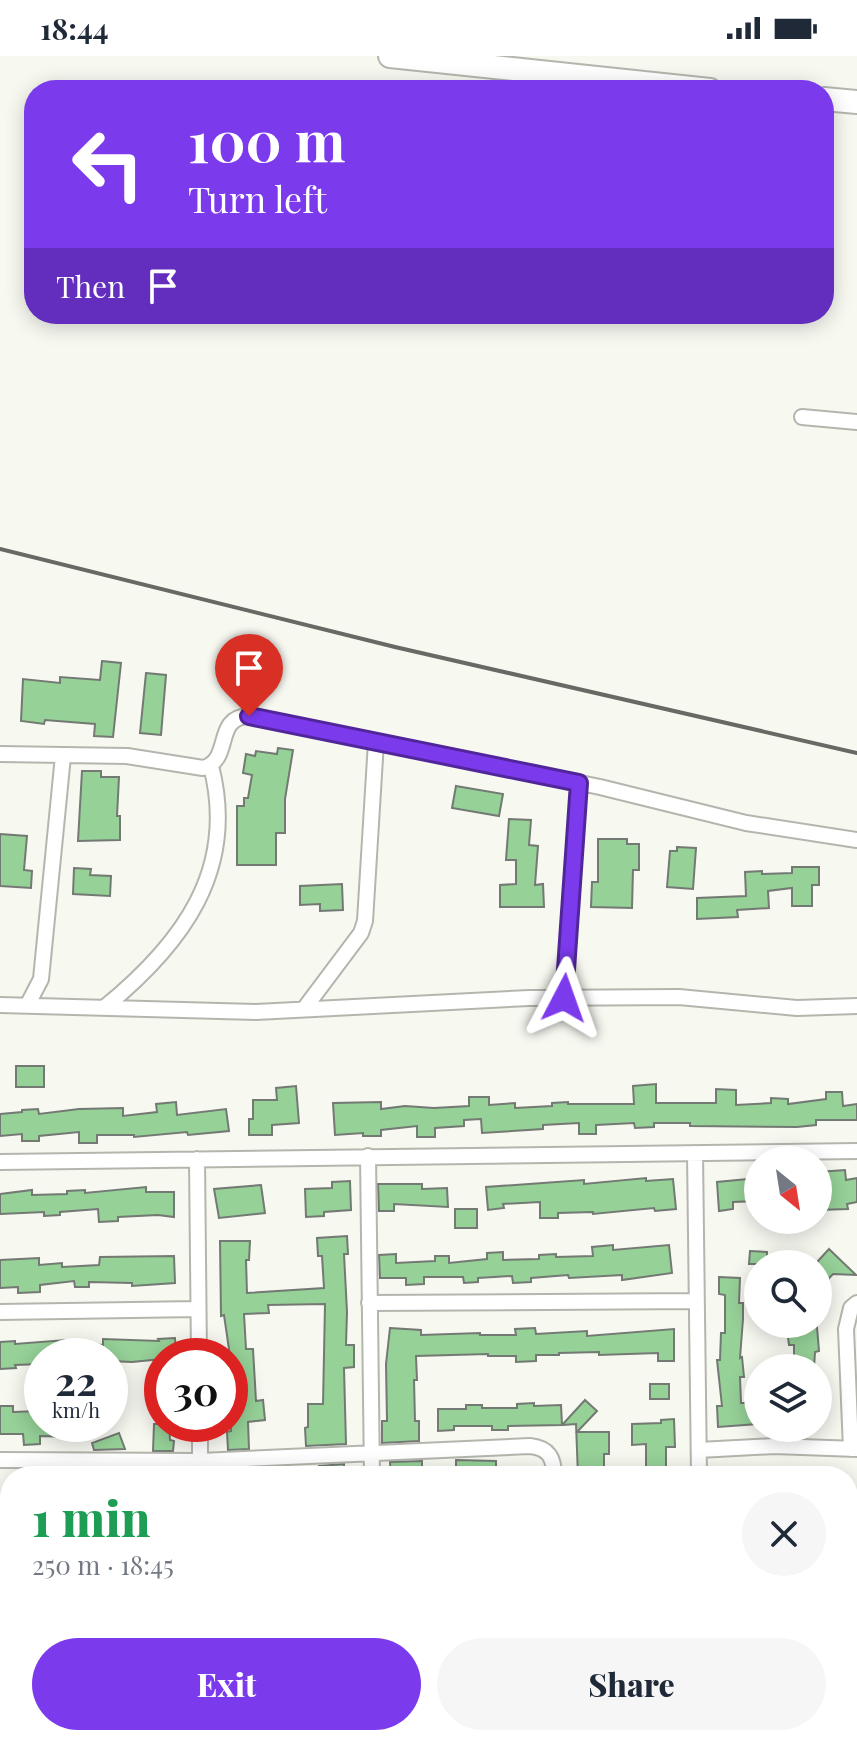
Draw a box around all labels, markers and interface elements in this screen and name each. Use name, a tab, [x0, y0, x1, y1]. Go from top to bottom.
text: 18:44	[40, 8, 109, 48]
text: 100 m	[188, 102, 345, 177]
icon: left	[56, 112, 160, 216]
text: Turn left	[188, 174, 327, 222]
icon: arrive	[141, 264, 185, 308]
text: Then	[56, 266, 125, 306]
pin	[215, 634, 283, 716]
icon: arrive	[227, 646, 271, 690]
position arrow	[522, 956, 606, 1040]
north arrow	[744, 1146, 832, 1234]
map controls	[744, 1146, 832, 1442]
button: search	[744, 1250, 832, 1338]
speed limit sign: 30	[144, 1338, 248, 1442]
text: 22	[55, 1353, 97, 1406]
button: layers	[744, 1354, 832, 1442]
text: km/h	[52, 1396, 100, 1423]
text: 1 min	[32, 1485, 150, 1549]
button: close	[742, 1492, 826, 1576]
text: 250 m · 18:45	[32, 1547, 174, 1582]
button: Exit	[32, 1638, 421, 1730]
button: Share	[437, 1638, 826, 1730]

